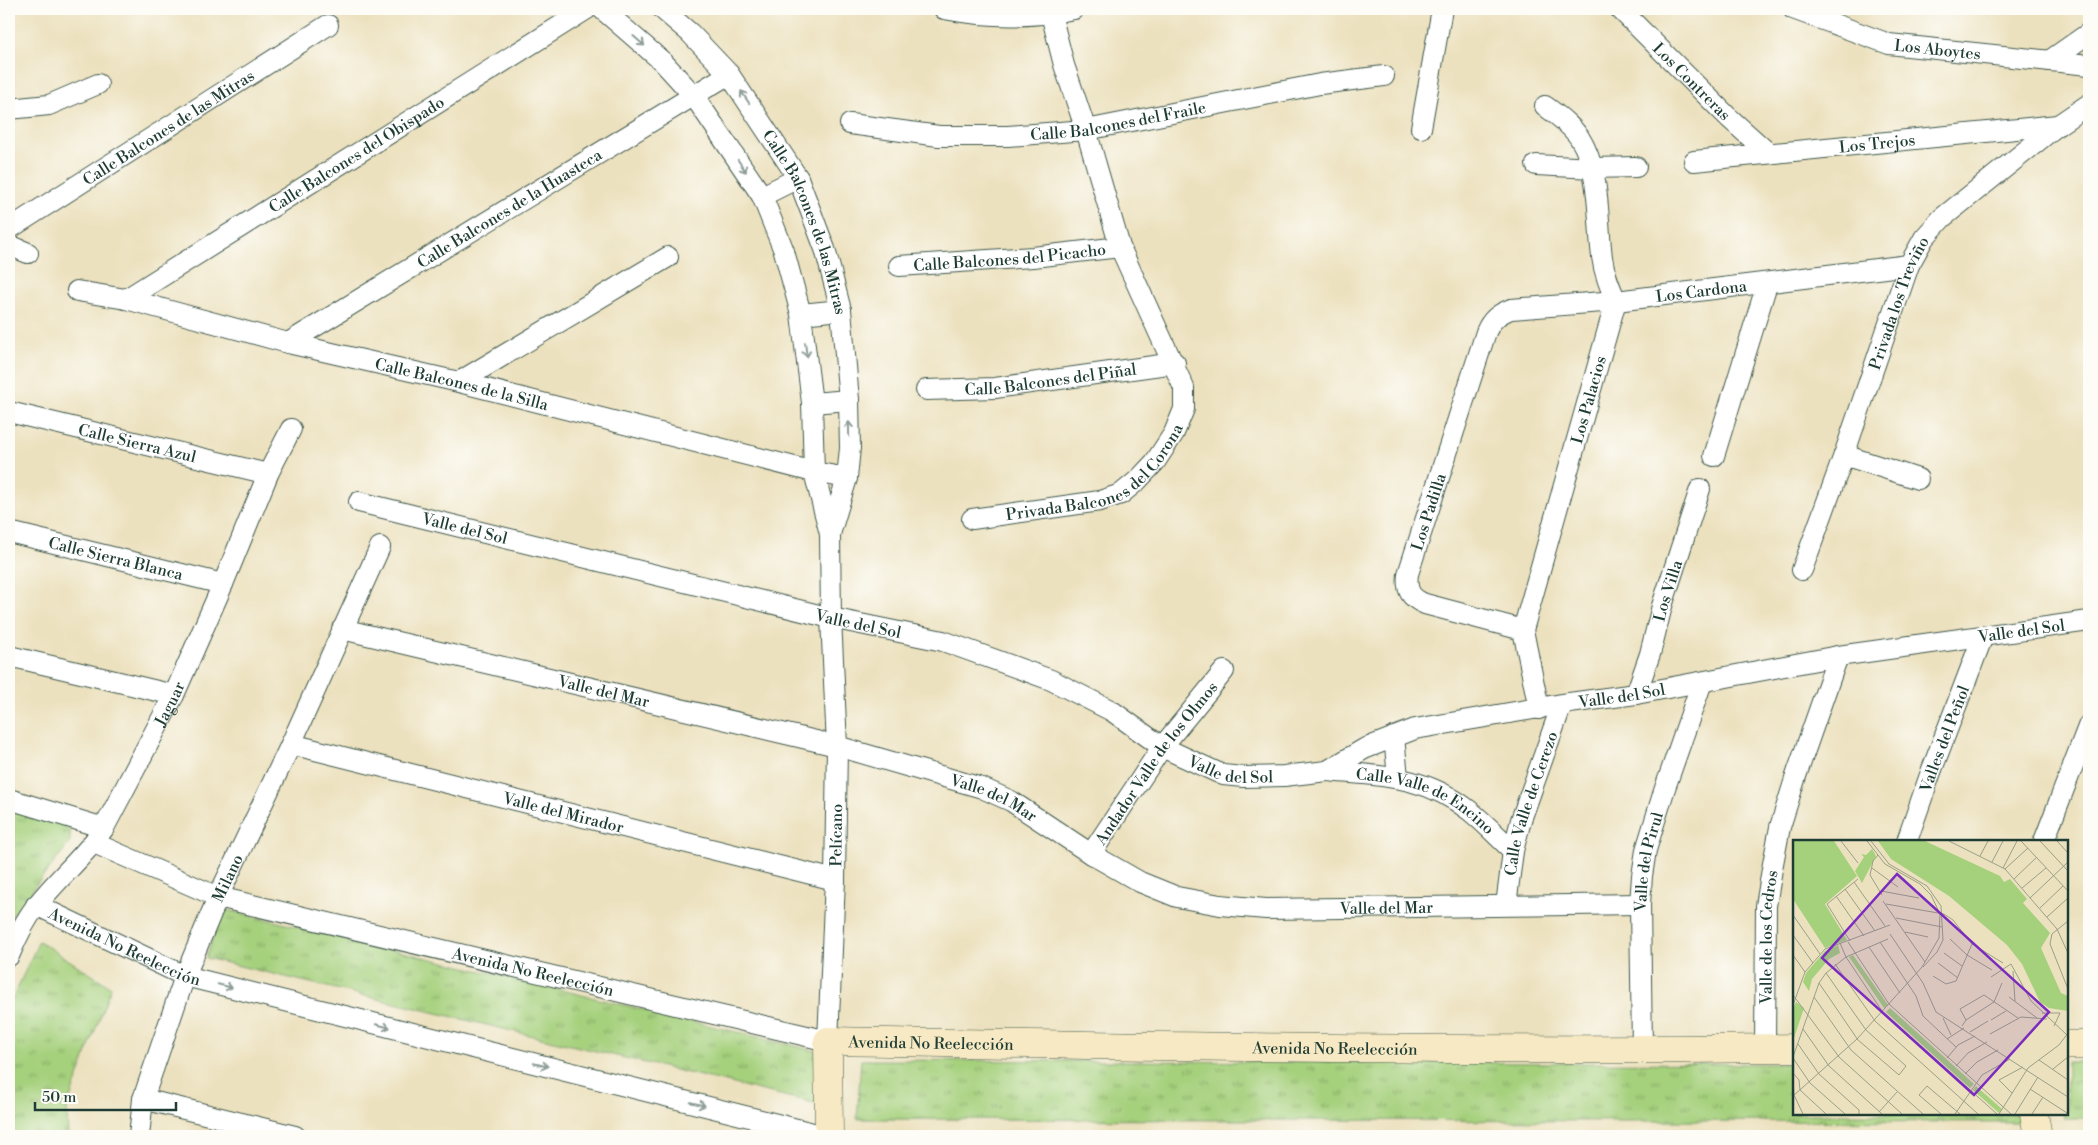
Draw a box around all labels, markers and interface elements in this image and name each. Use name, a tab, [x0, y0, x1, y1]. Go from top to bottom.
one-way arrow	[632, 35, 645, 47]
street label: Los Aboytes	[1893, 36, 1982, 65]
street label: Los Contreras	[1648, 39, 1735, 125]
street label: Calle Balcones de las Mitras	[79, 66, 258, 190]
one-way arrow	[740, 91, 750, 105]
street label: Calle Balcones del Obispado	[265, 92, 448, 218]
street label: Calle Balcones del Fraile	[1030, 98, 1208, 145]
street label: Calle Balcones de las Mitras	[758, 126, 850, 316]
street label: Los Trejos	[1838, 130, 1916, 158]
street label: Calle Balcones de la Huasteca	[414, 145, 606, 273]
one-way arrow	[736, 159, 747, 173]
street label: Privada los Treviño	[1865, 233, 1934, 373]
street label: Calle Balcones del Picacho	[913, 240, 1107, 276]
street label: Los Cardona	[1655, 276, 1749, 307]
one-way arrow	[801, 342, 811, 358]
street label: Calle Balcones de la Silla	[373, 354, 551, 415]
street label: Los Palacios	[1567, 354, 1611, 446]
street label: Calle Balcones del Piñal	[964, 359, 1138, 400]
street label: Calle Sierra Azul	[76, 420, 198, 468]
street label: Privada Balcones del Corona	[1005, 420, 1188, 525]
one-way arrow	[845, 421, 854, 437]
street label: Los Padilla	[1407, 470, 1451, 553]
street label: Valle del Sol	[419, 509, 510, 549]
street label: Calle Sierra Blanca	[46, 533, 186, 585]
street label: Los Villa	[1650, 557, 1688, 624]
street label: Valle del Sol	[812, 605, 903, 643]
street label: Valle del Sol	[1976, 615, 2066, 647]
street label: Valle del Mar	[555, 671, 651, 712]
street label: Andador Valle de los Olmos	[1090, 678, 1222, 850]
street label: Jaguar	[150, 679, 190, 731]
street label: Valle del Sol	[1576, 680, 1667, 713]
street label: Valles del Peñol	[1915, 682, 1974, 796]
street label: Calle Valle de Cerezo	[1501, 729, 1563, 877]
street label: Valle del Sol	[1184, 751, 1274, 788]
street label: Calle Valle de Encino	[1355, 764, 1498, 839]
street label: Valle del Mar	[947, 770, 1041, 826]
street label: Valle del Mirador	[500, 788, 626, 838]
street label: Pelícano	[826, 804, 847, 867]
street label: Valle del Pirul	[1631, 809, 1668, 913]
inset map	[1793, 840, 2068, 1115]
street label: Milano	[208, 851, 248, 906]
street label: Valle de los Cedros	[1756, 869, 1783, 1005]
street label: Valle del Mar	[1338, 898, 1433, 919]
street label: Avenida No Reelección	[44, 903, 203, 991]
street label: Avenida No Reelección	[449, 943, 616, 1001]
one-way arrow	[217, 982, 233, 991]
one-way arrow	[374, 1021, 390, 1031]
street label: Avenida No Reelección	[847, 1032, 1014, 1055]
street label: Avenida No Reelección	[1251, 1038, 1418, 1060]
one-way arrow	[532, 1061, 548, 1070]
scale bar	[35, 1080, 176, 1112]
text: 50 m	[42, 1088, 76, 1107]
one-way arrow	[690, 1100, 706, 1110]

